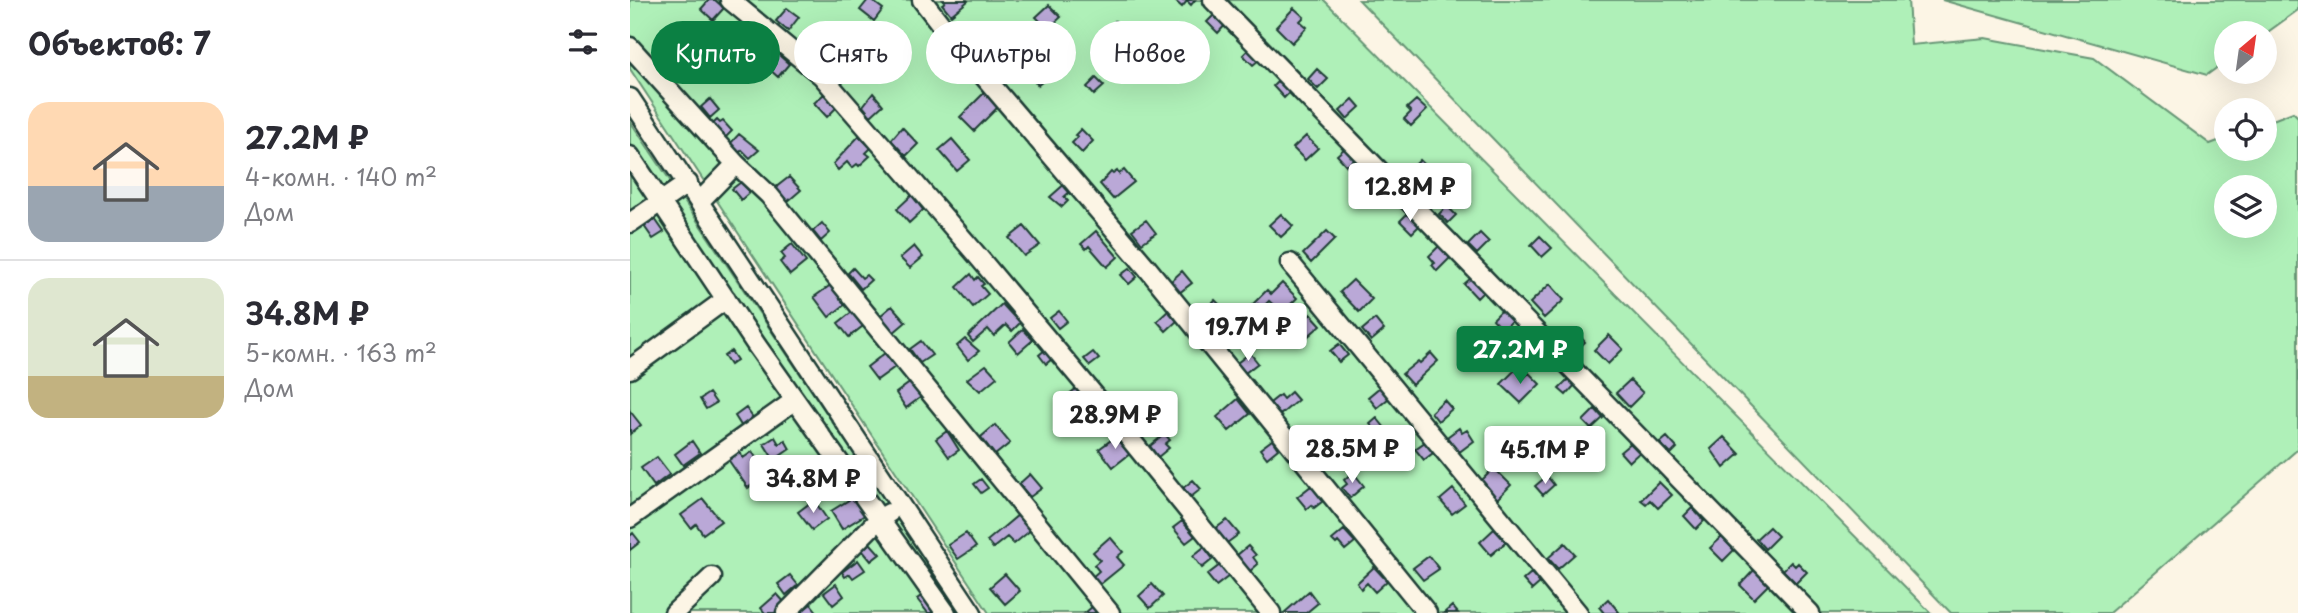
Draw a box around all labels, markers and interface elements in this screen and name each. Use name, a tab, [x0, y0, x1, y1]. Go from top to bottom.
text: Объектов: 7	[28, 20, 211, 65]
chip: Купить	[651, 21, 780, 84]
chip: Снять	[794, 21, 912, 84]
chip: Фильтры	[926, 21, 1076, 84]
chip: Новое	[1090, 21, 1210, 84]
north arrow	[2214, 21, 2277, 84]
map controls	[2214, 21, 2277, 238]
icon: filters	[564, 23, 602, 61]
button: locate	[2214, 98, 2277, 161]
text: 27.2M ₽	[245, 114, 369, 159]
icon: home	[84, 130, 168, 214]
text: 4-комн. · 140 m²	[245, 159, 437, 194]
pin: 12.8M ₽	[1345, 164, 1475, 223]
text: 12.8M ₽	[1364, 168, 1456, 203]
button: layers	[2214, 175, 2277, 238]
text: Дом	[245, 194, 294, 229]
text: 34.8M ₽	[245, 290, 369, 335]
pin: 19.7M ₽	[1183, 304, 1313, 363]
icon: home	[84, 306, 168, 390]
text: 19.7M ₽	[1205, 308, 1291, 343]
pin: 27.2M ₽	[1455, 326, 1585, 386]
text: 27.2M ₽	[1473, 331, 1567, 366]
text: 5-комн. · 163 m²	[245, 335, 437, 370]
text: Дом	[245, 370, 294, 405]
pin: 28.9M ₽	[1050, 392, 1180, 451]
text: 28.9M ₽	[1069, 396, 1161, 431]
pin: 28.5M ₽	[1287, 426, 1417, 485]
pin: 45.1M ₽	[1480, 426, 1610, 486]
text: 28.5M ₽	[1305, 430, 1399, 465]
text: 45.1M ₽	[1500, 431, 1590, 466]
pin: 34.8M ₽	[748, 456, 878, 515]
text: 34.8M ₽	[765, 460, 861, 495]

